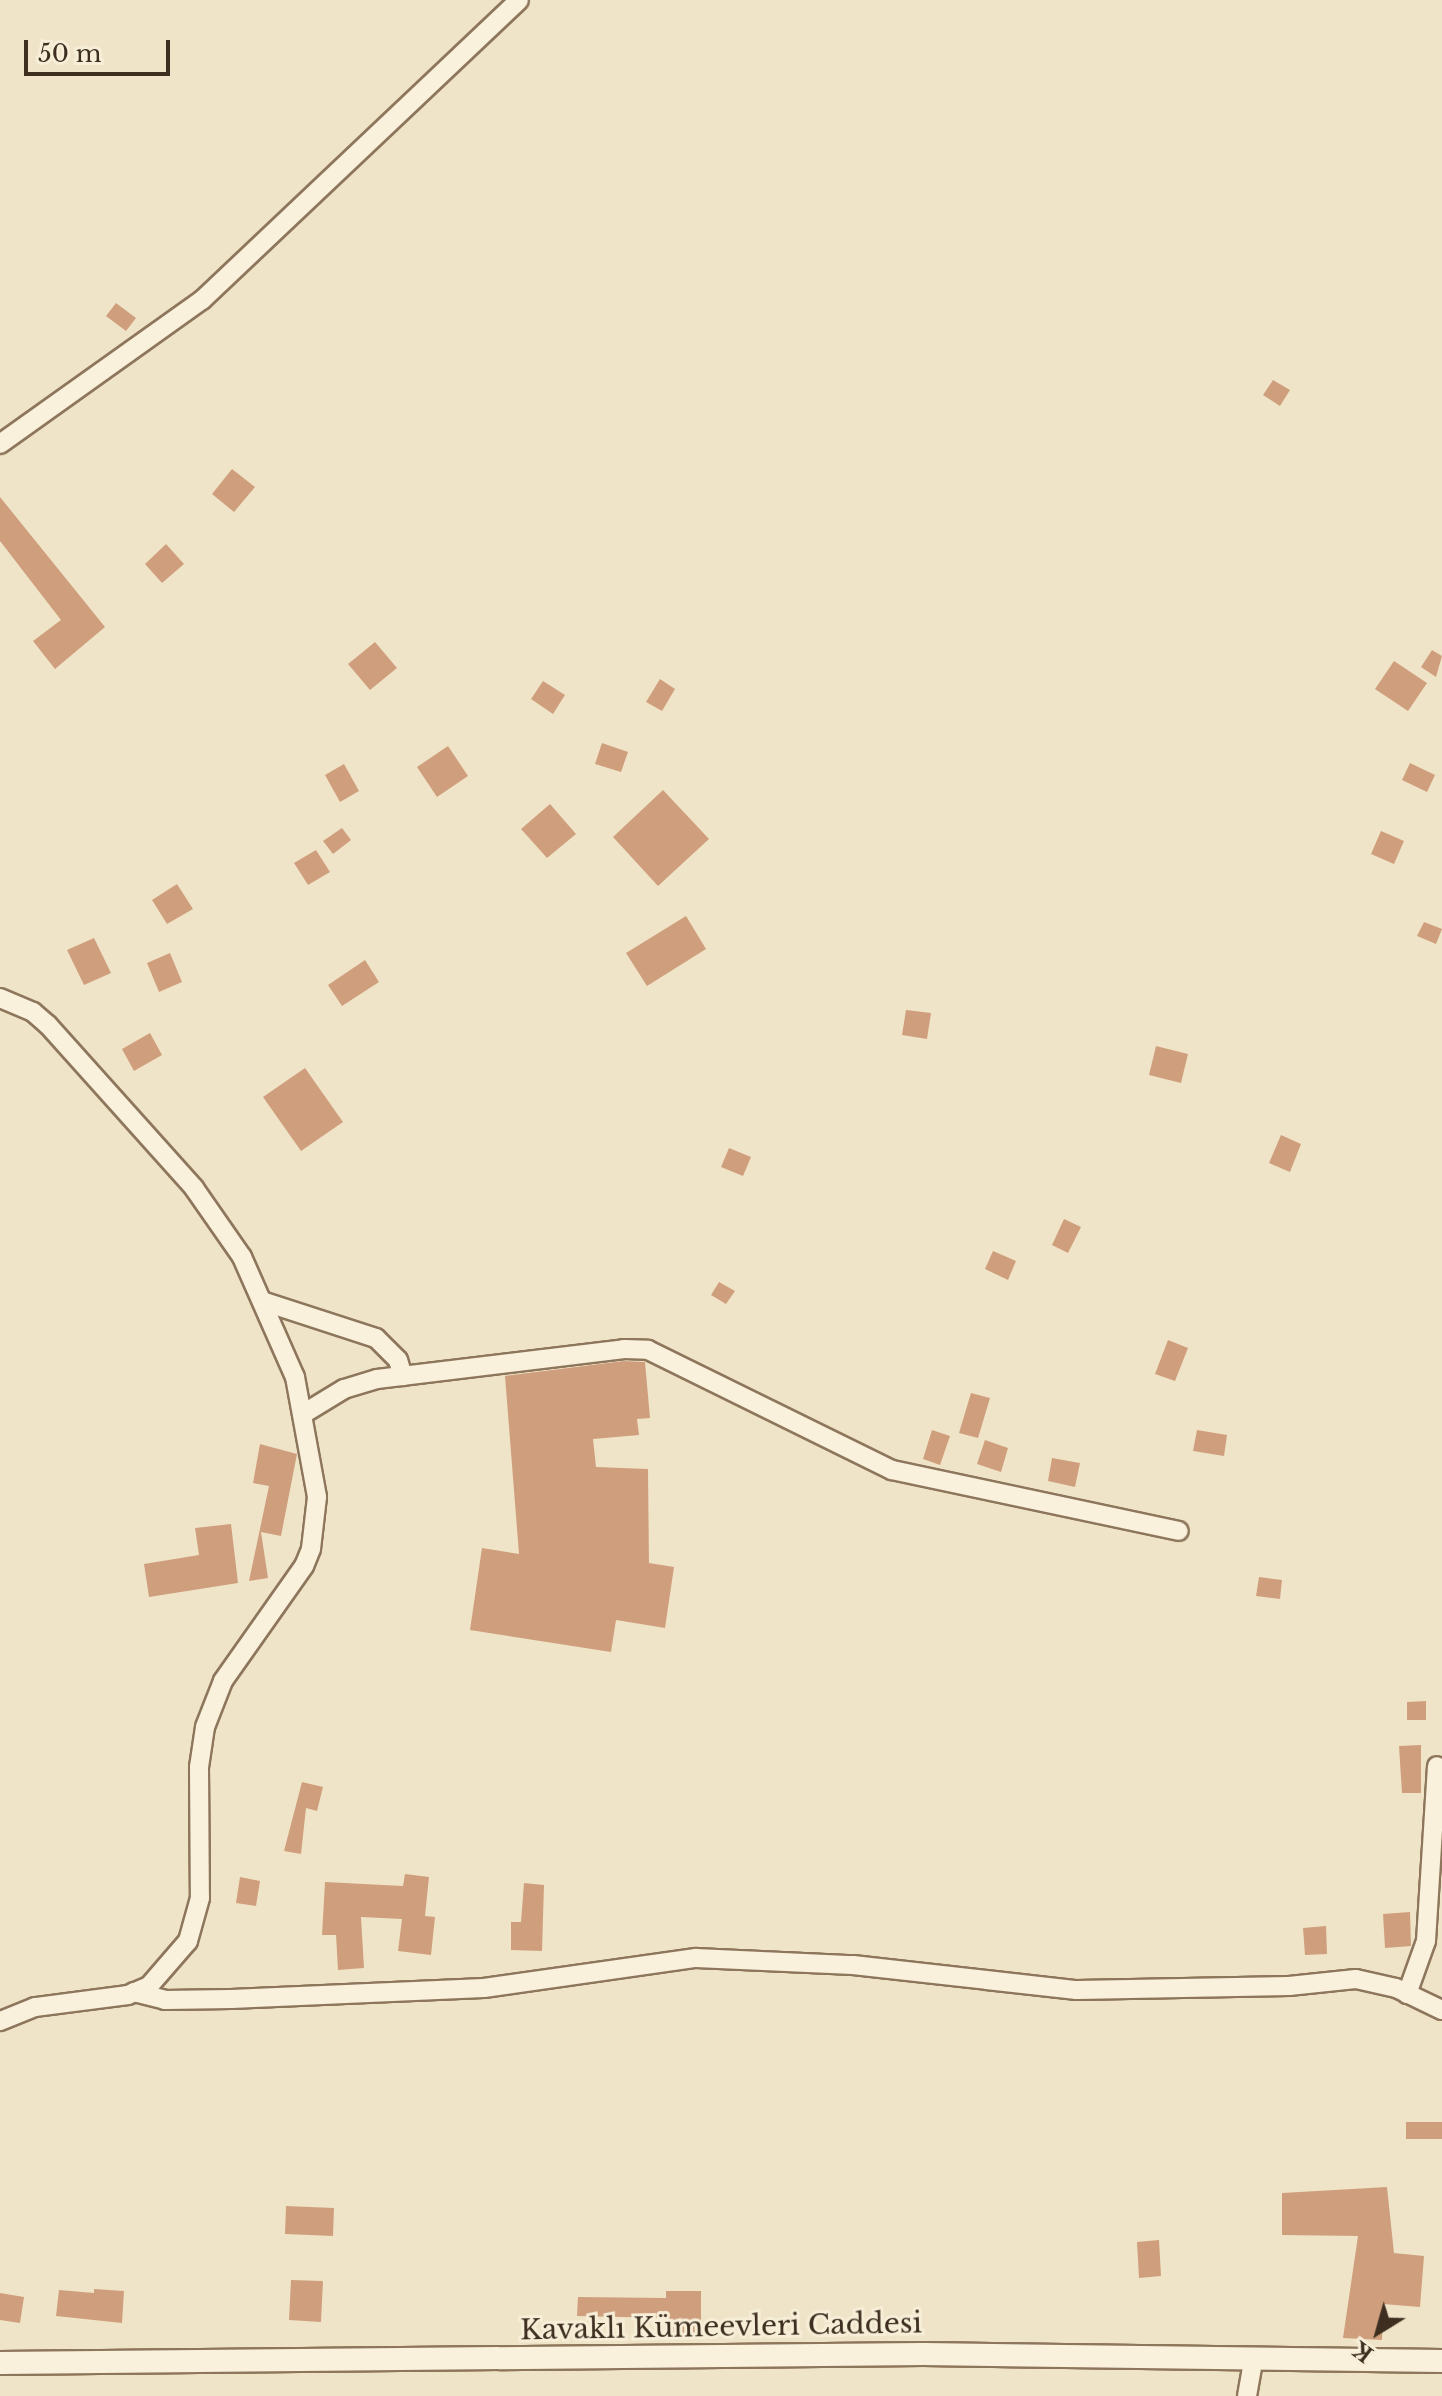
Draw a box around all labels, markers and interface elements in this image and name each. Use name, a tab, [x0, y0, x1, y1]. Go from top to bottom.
scale bar	[28, 24, 174, 74]
text: 50 m	[38, 39, 101, 68]
north arrow	[1338, 2292, 1418, 2372]
street label: Kavaklı Kümeevleri Caddesi	[520, 2307, 922, 2347]
text: K	[1348, 2335, 1379, 2368]

